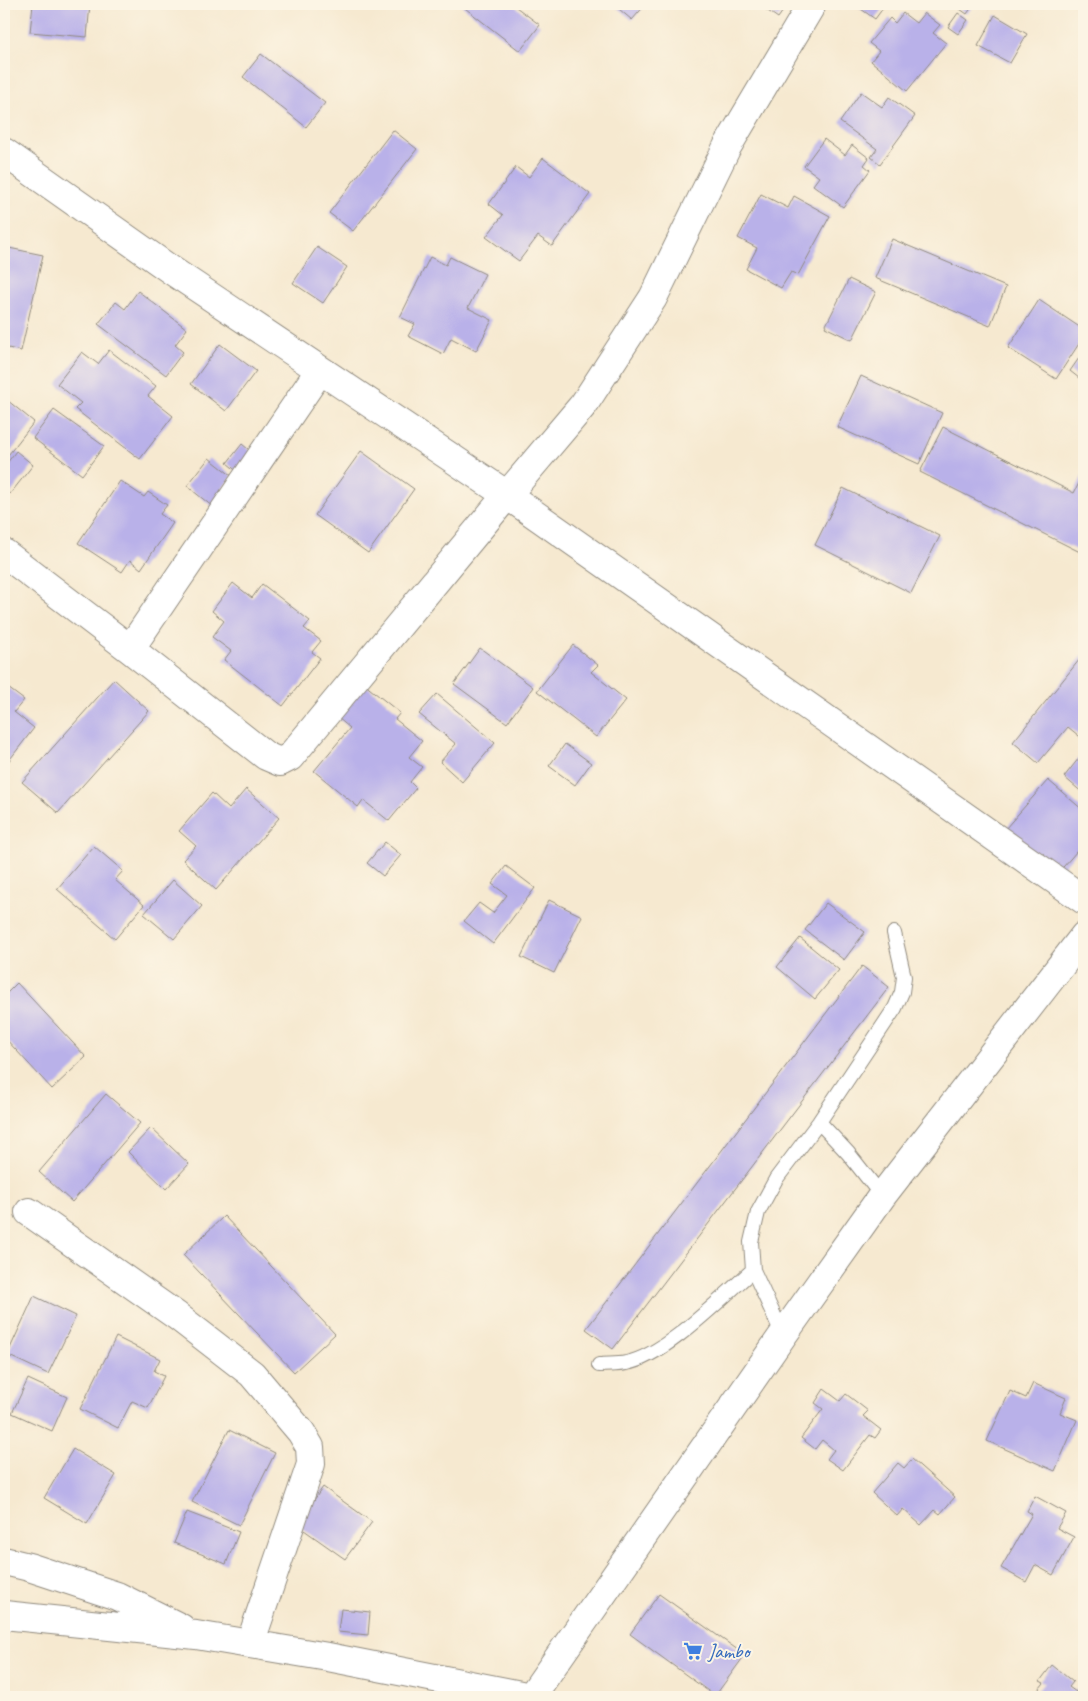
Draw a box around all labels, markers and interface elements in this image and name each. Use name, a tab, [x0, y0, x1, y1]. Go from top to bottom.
place label: Jambo	[707, 1639, 752, 1664]
supermarket icon: Jambo	[682, 1640, 704, 1662]

